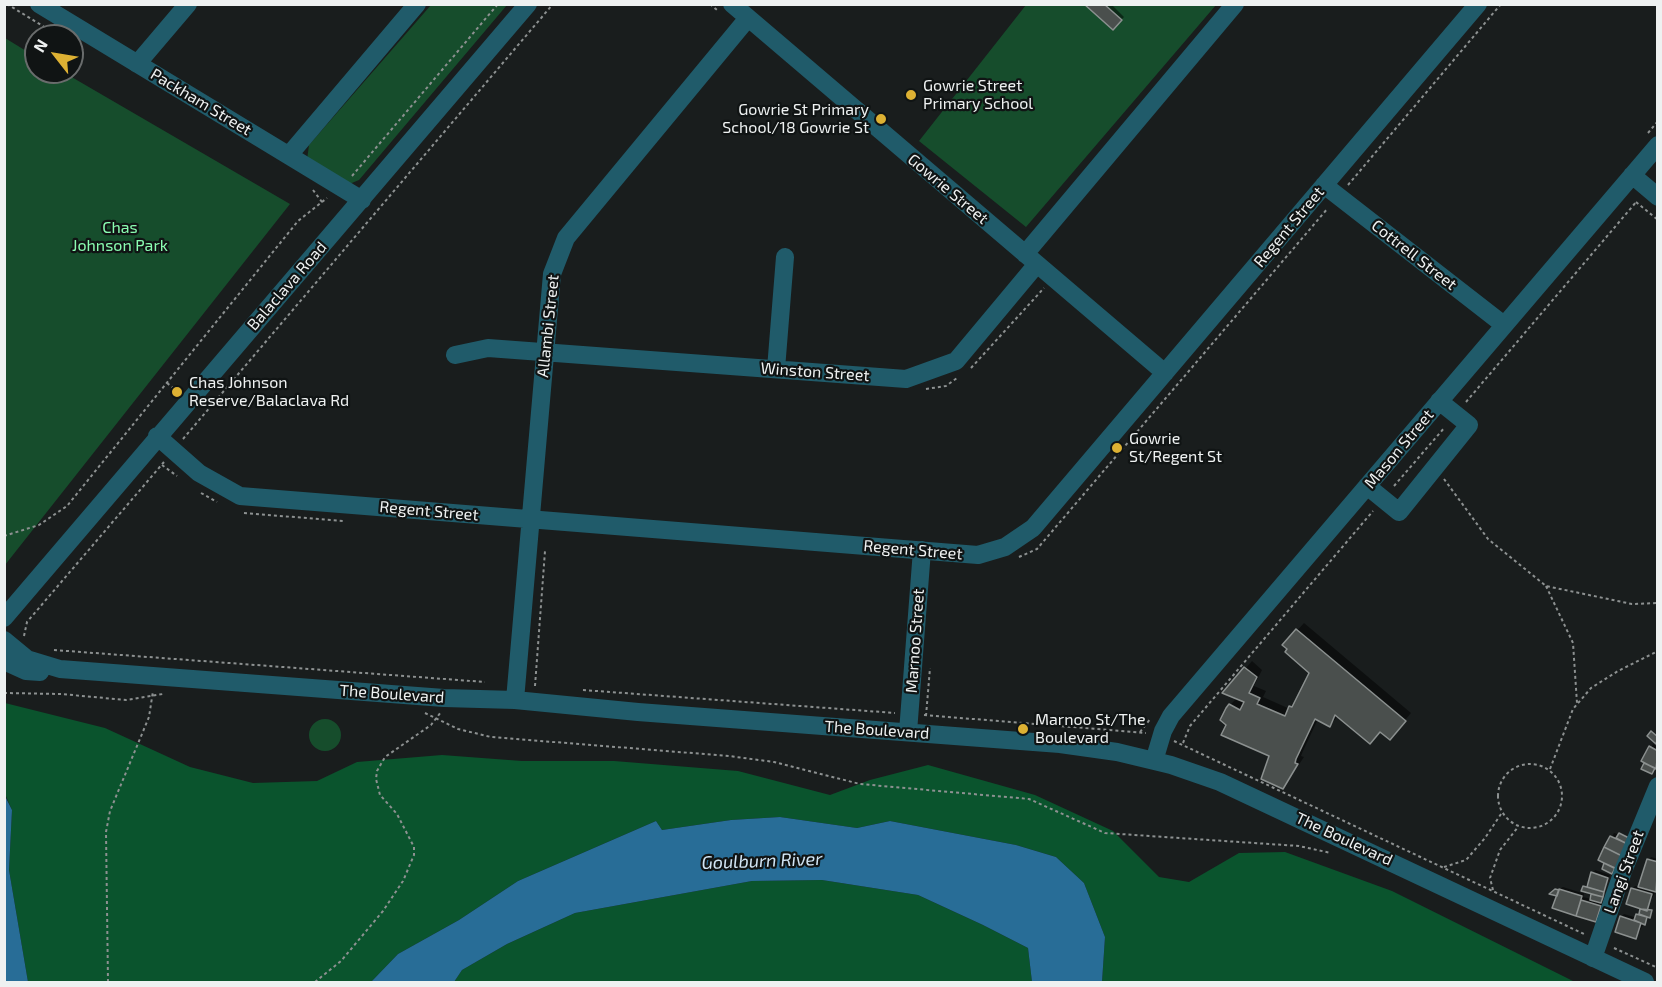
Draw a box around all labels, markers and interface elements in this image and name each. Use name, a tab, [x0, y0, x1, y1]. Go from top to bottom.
north arrow	[24, 24, 84, 84]
text: N	[29, 36, 51, 55]
street label: Packham Street	[147, 64, 255, 140]
place label: Gowrie Street Primary School	[923, 76, 1033, 114]
marker: Gowrie Street Primary School	[904, 88, 918, 102]
place label: Gowrie St Primary School/18 Gowrie St	[722, 100, 869, 138]
marker: Gowrie St Primary School/18 Gowrie St	[874, 112, 888, 126]
street label: Gowrie Street	[904, 150, 992, 228]
street label: Regent Street	[1250, 183, 1328, 271]
street label: Cottrell Street	[1368, 216, 1460, 294]
park label: Chas Johnson Park	[72, 218, 168, 256]
street label: Balaclava Road	[243, 238, 331, 334]
street label: Allambi Street	[533, 274, 563, 378]
street label: Winston Street	[760, 359, 870, 385]
place label: Chas Johnson Reserve/Balaclava Rd	[189, 373, 349, 411]
marker: Chas Johnson Reserve/Balaclava Rd	[170, 385, 184, 399]
street label: Mason Street	[1360, 406, 1438, 492]
place label: Gowrie St/Regent St	[1129, 429, 1222, 467]
marker: Gowrie St/Regent St	[1110, 441, 1124, 455]
street label: Regent Street	[379, 497, 479, 525]
street label: Regent Street	[863, 536, 963, 564]
street label: Marnoo Street	[902, 588, 928, 694]
street label: The Boulevard	[339, 681, 445, 707]
place label: Marnoo St/The Boulevard	[1035, 710, 1146, 748]
street label: The Boulevard	[824, 717, 930, 743]
marker: Marnoo St/The Boulevard	[1016, 722, 1030, 736]
street label: The Boulevard	[1292, 808, 1396, 870]
street label: Langi Street	[1600, 828, 1648, 916]
water label: Goulburn River	[701, 848, 823, 874]

